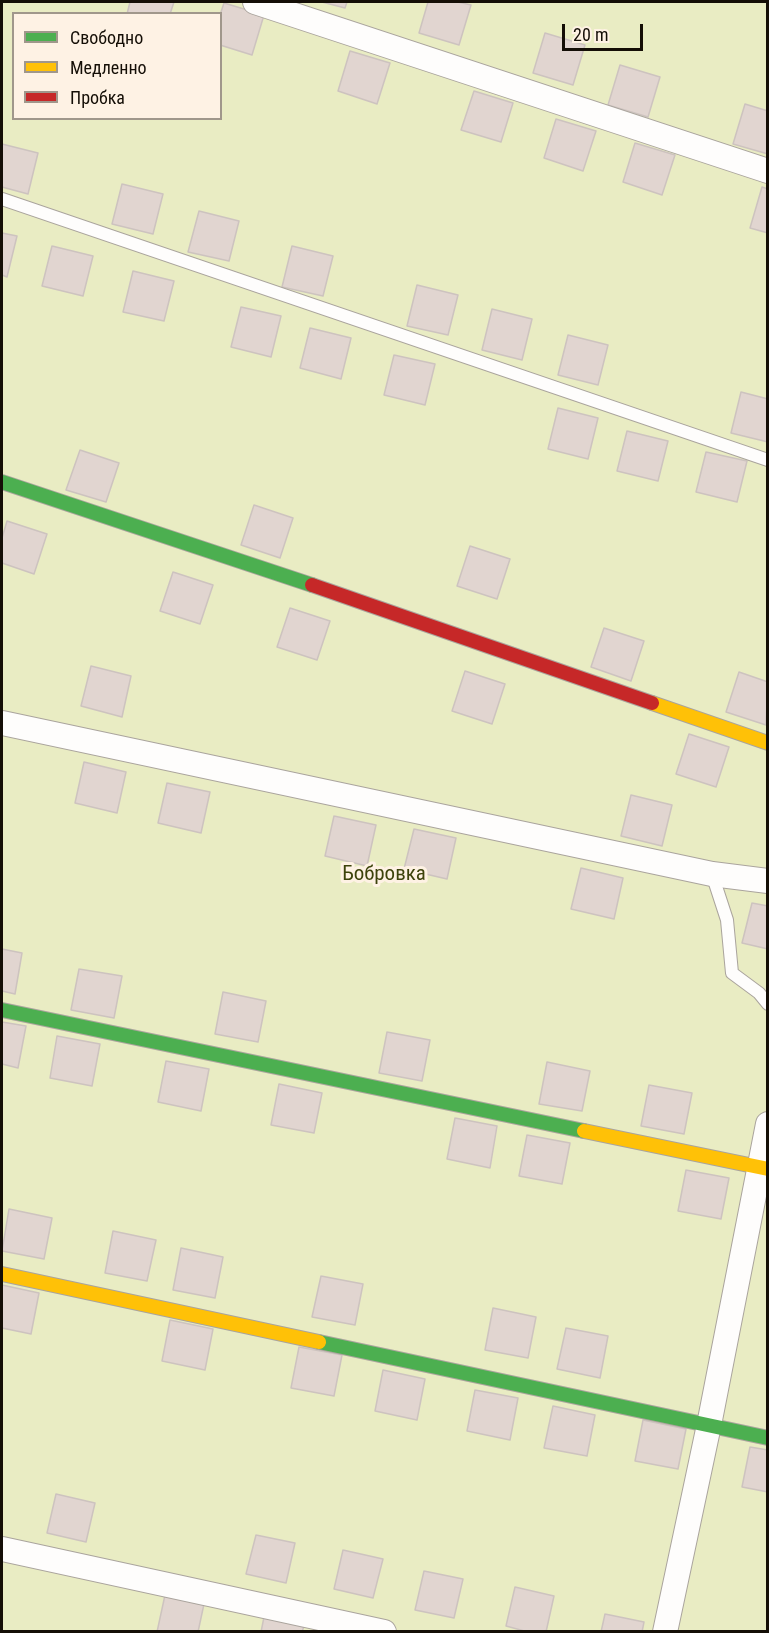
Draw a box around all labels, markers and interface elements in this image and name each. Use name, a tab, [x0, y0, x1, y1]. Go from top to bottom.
legend	[12, 12, 222, 120]
scale bar	[565, 12, 646, 50]
text: 20 m	[573, 24, 608, 45]
text: Свободно	[70, 27, 143, 48]
text: Медленно	[70, 57, 147, 78]
text: Пробка	[70, 87, 125, 108]
park label: Бобровка	[342, 862, 426, 888]

